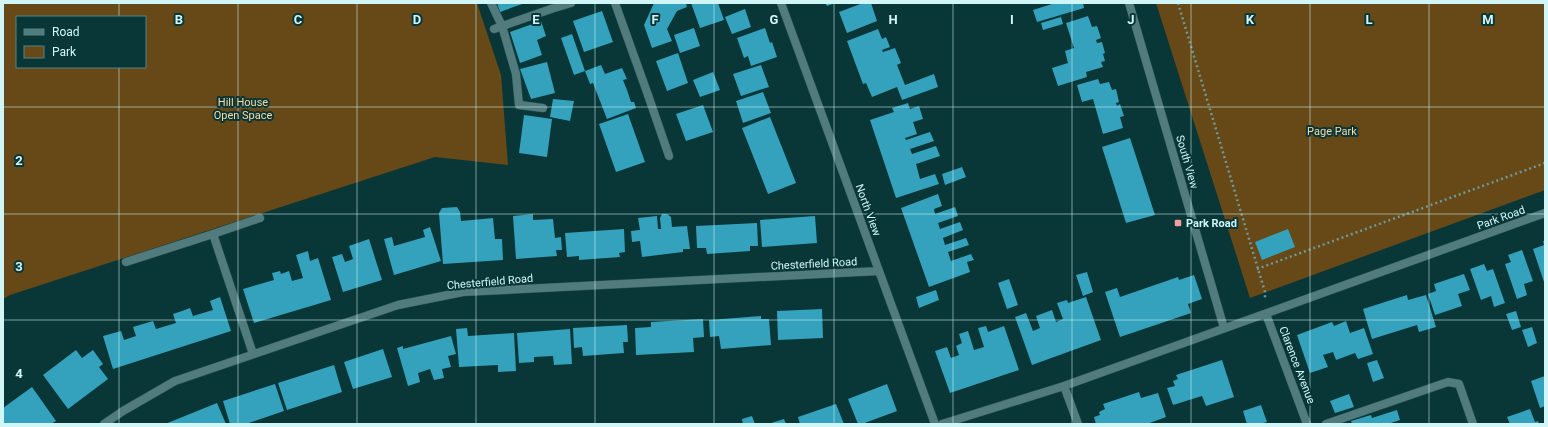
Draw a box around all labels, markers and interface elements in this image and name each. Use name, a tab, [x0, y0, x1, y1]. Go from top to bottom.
text: B	[175, 12, 183, 27]
text: C	[294, 12, 303, 27]
text: D	[413, 12, 421, 27]
text: E	[532, 12, 540, 27]
text: F	[651, 12, 659, 27]
text: G	[770, 12, 779, 27]
text: H	[888, 12, 898, 27]
text: I	[1010, 12, 1014, 27]
text: J	[1127, 12, 1135, 27]
text: K	[1246, 12, 1255, 27]
text: L	[1365, 12, 1373, 27]
text: M	[1482, 12, 1494, 27]
legend	[16, 16, 146, 68]
text: Road	[52, 25, 80, 39]
text: Park	[52, 45, 77, 59]
park label: Hill House Open Space	[214, 96, 272, 122]
park label: Page Park	[1307, 125, 1357, 138]
street label: South View	[1173, 134, 1201, 191]
text: 2	[15, 153, 23, 168]
street label: North View	[853, 182, 884, 238]
street label: Park Road	[1475, 203, 1527, 233]
place label: Park Road	[1186, 217, 1237, 230]
marker: Park Road	[1173, 218, 1183, 228]
street label: Chesterfield Road	[770, 255, 858, 273]
text: 3	[15, 259, 23, 274]
street label: Chesterfield Road	[446, 272, 534, 292]
street label: Clarence Avenue	[1276, 325, 1318, 406]
text: 4	[15, 366, 23, 381]

